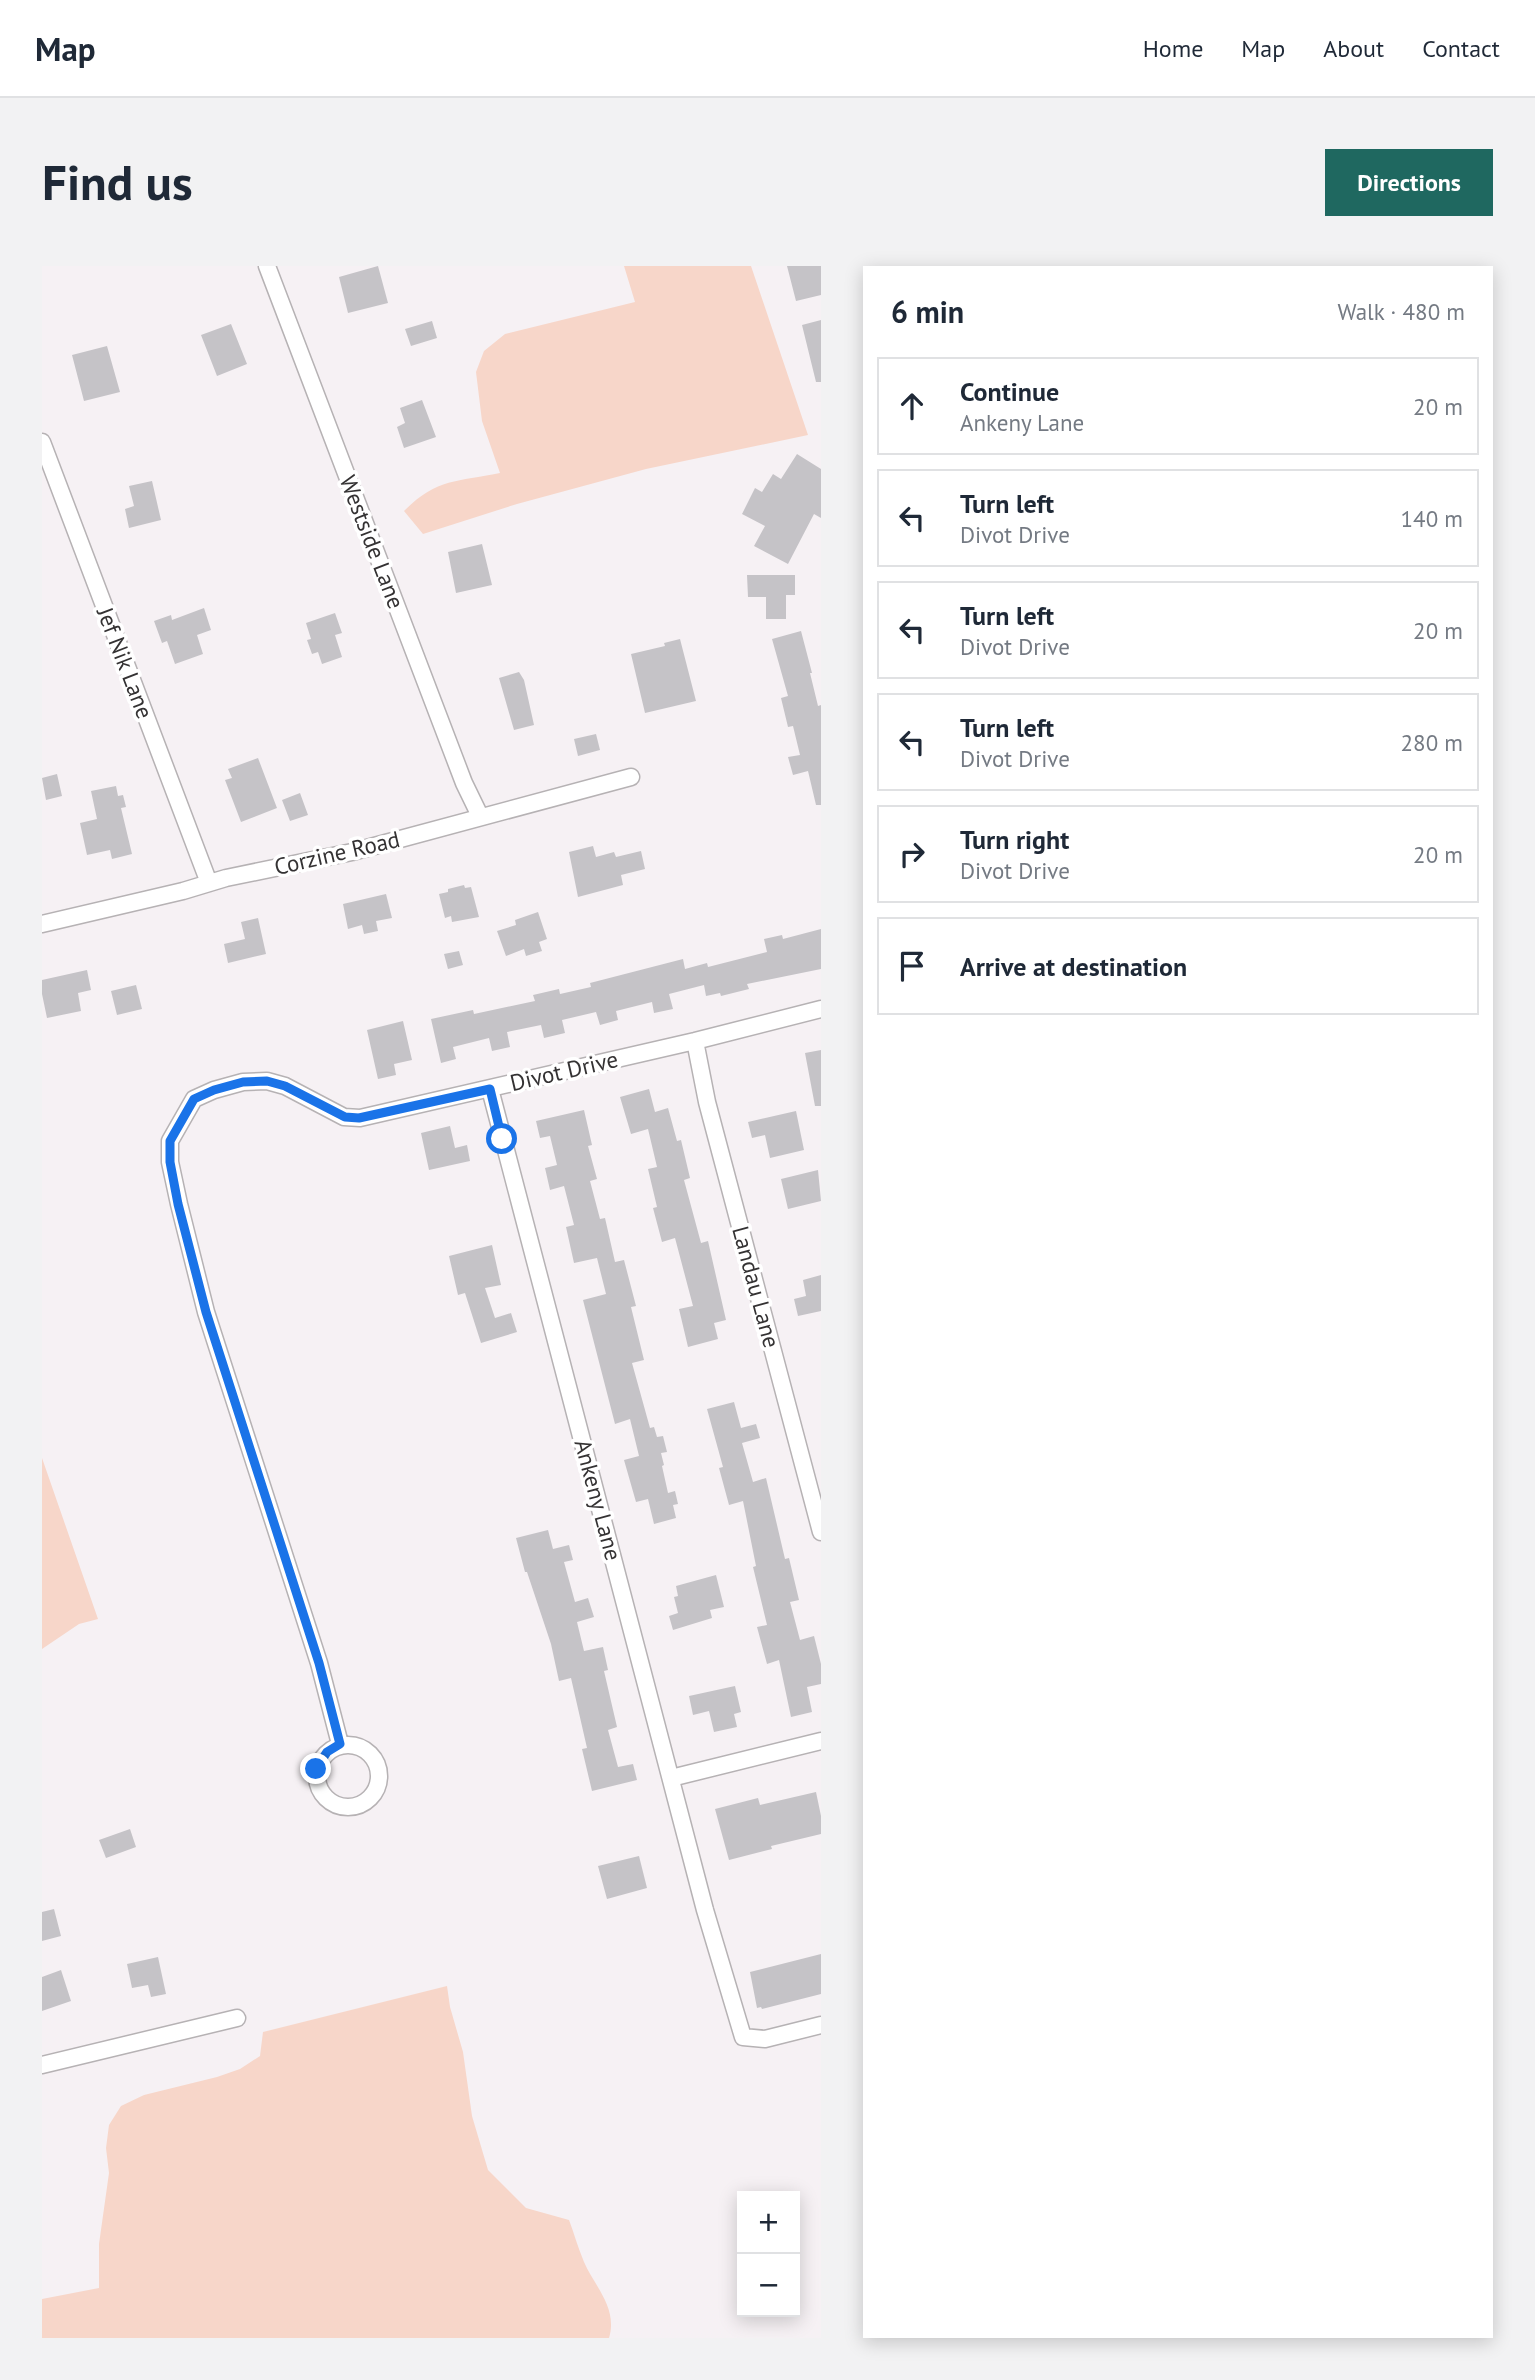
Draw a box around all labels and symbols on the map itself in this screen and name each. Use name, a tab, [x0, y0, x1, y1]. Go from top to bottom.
street label: Westside Lane	[334, 471, 411, 613]
street label: Jef Nik Lane	[91, 602, 160, 723]
street label: Corzine Road	[271, 824, 403, 881]
street label: Divot Drive	[507, 1044, 621, 1097]
route start	[486, 1123, 517, 1154]
street label: Landau Lane	[726, 1223, 787, 1351]
street label: Ankeny Lane	[568, 1436, 629, 1564]
route end	[300, 1753, 331, 1784]

